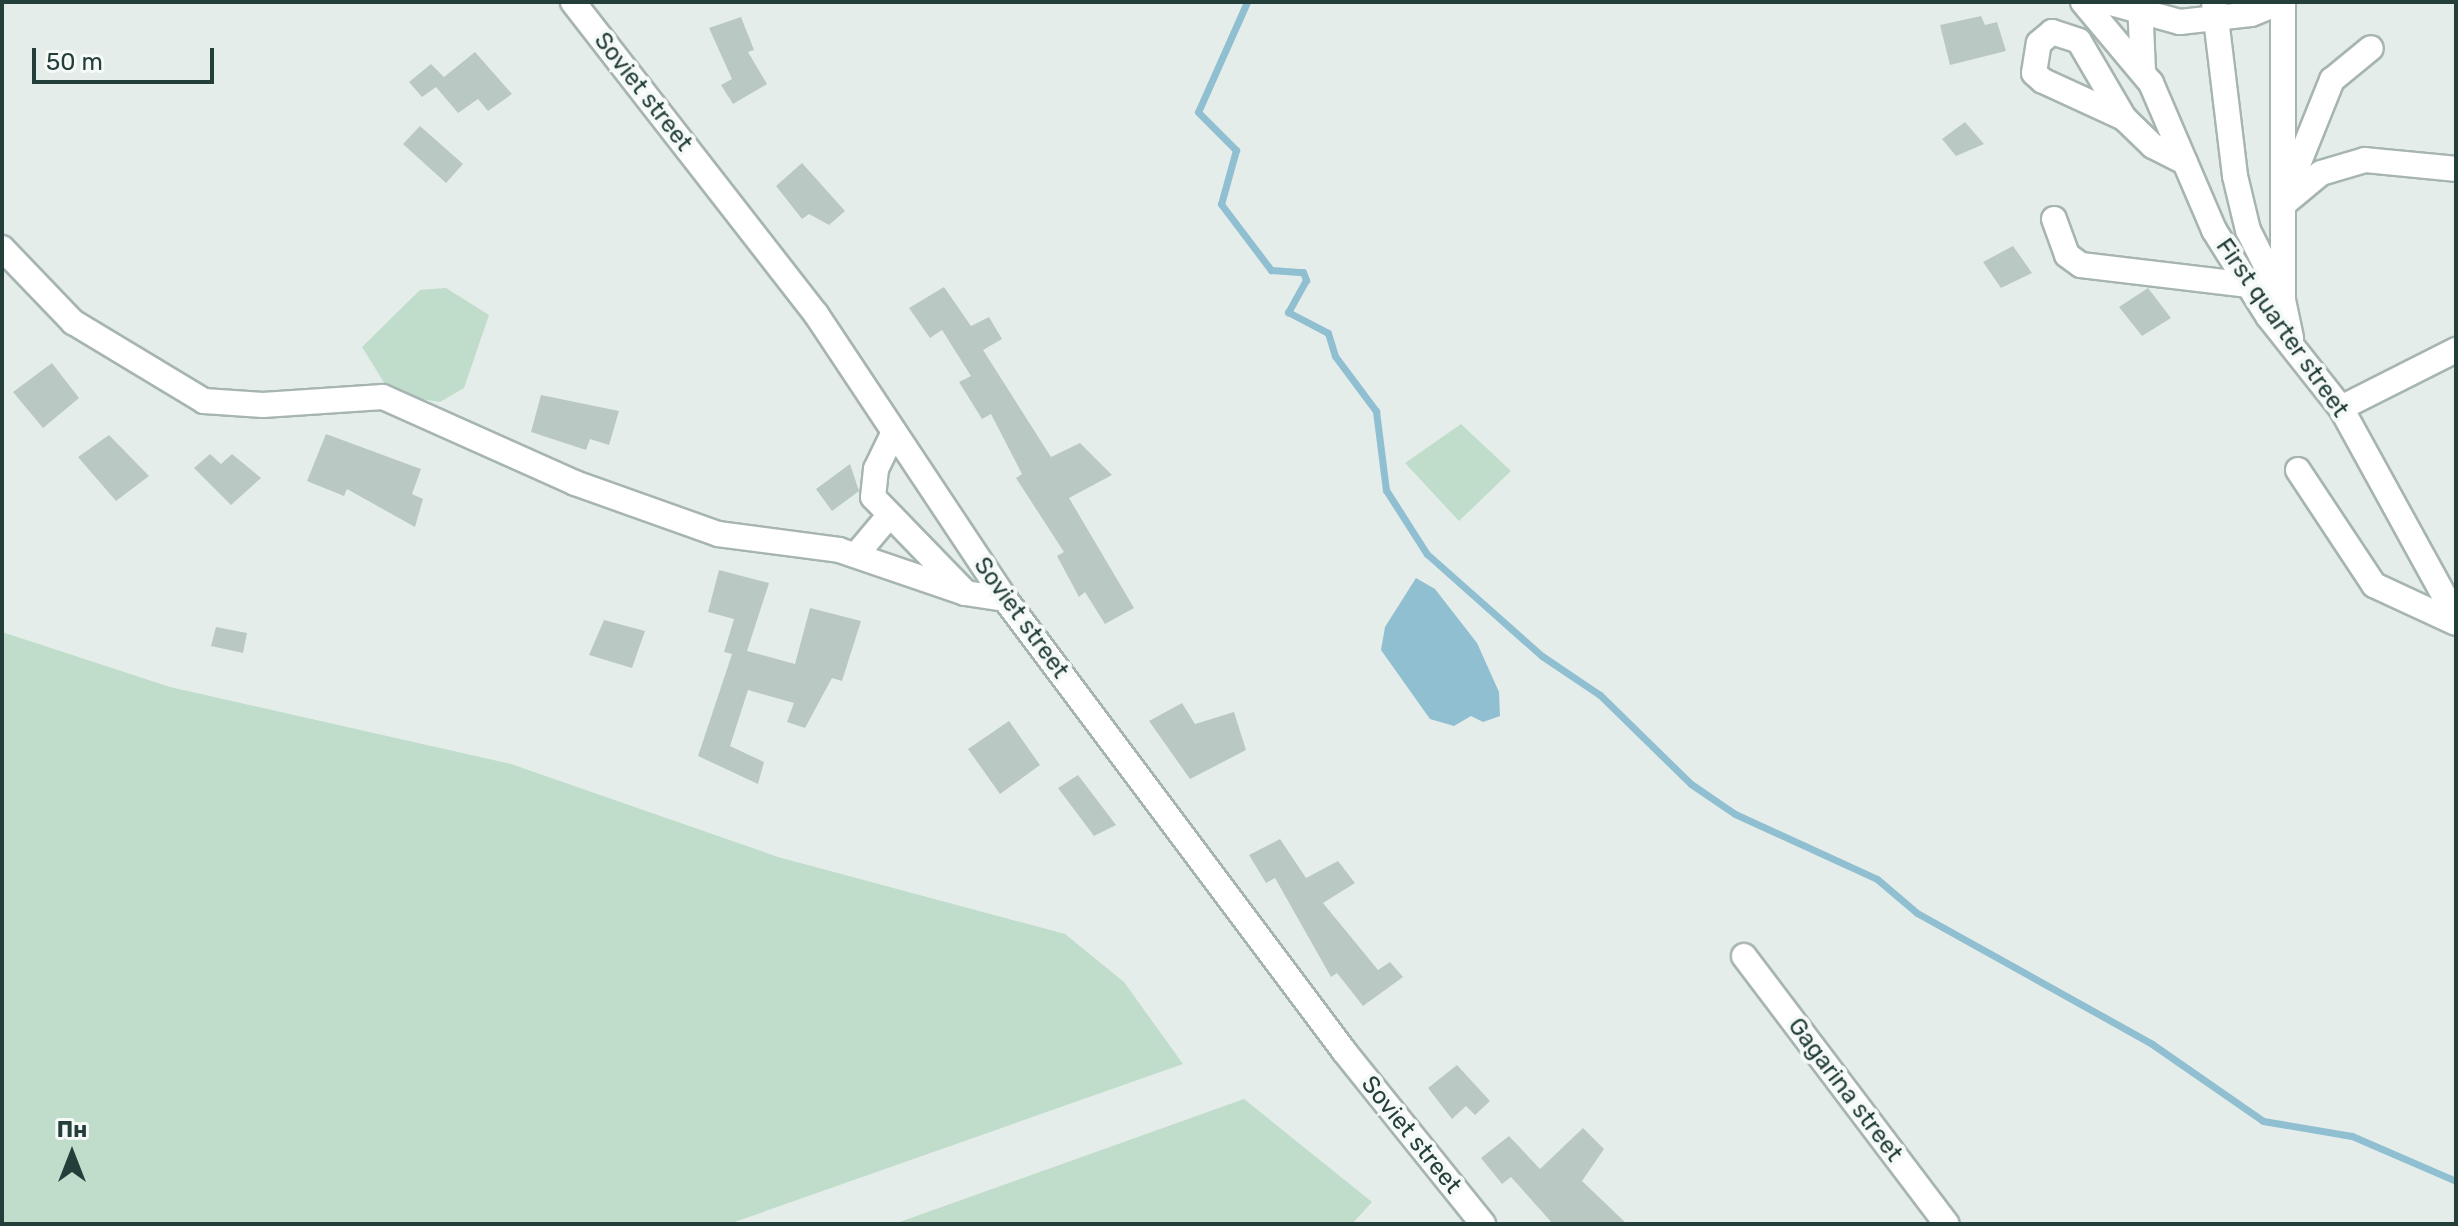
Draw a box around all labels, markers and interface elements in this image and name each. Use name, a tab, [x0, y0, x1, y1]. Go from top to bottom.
street label: Soviet street	[588, 27, 698, 157]
scale bar	[36, 32, 218, 82]
text: 50 m	[46, 48, 103, 76]
street label: First quarter street	[2209, 233, 2355, 423]
street label: Soviet street	[967, 552, 1075, 684]
street label: Gagarina street	[1782, 1012, 1908, 1168]
street label: Soviet street	[1355, 1071, 1467, 1199]
north arrow	[32, 1114, 112, 1194]
text: Пн	[57, 1116, 87, 1143]

